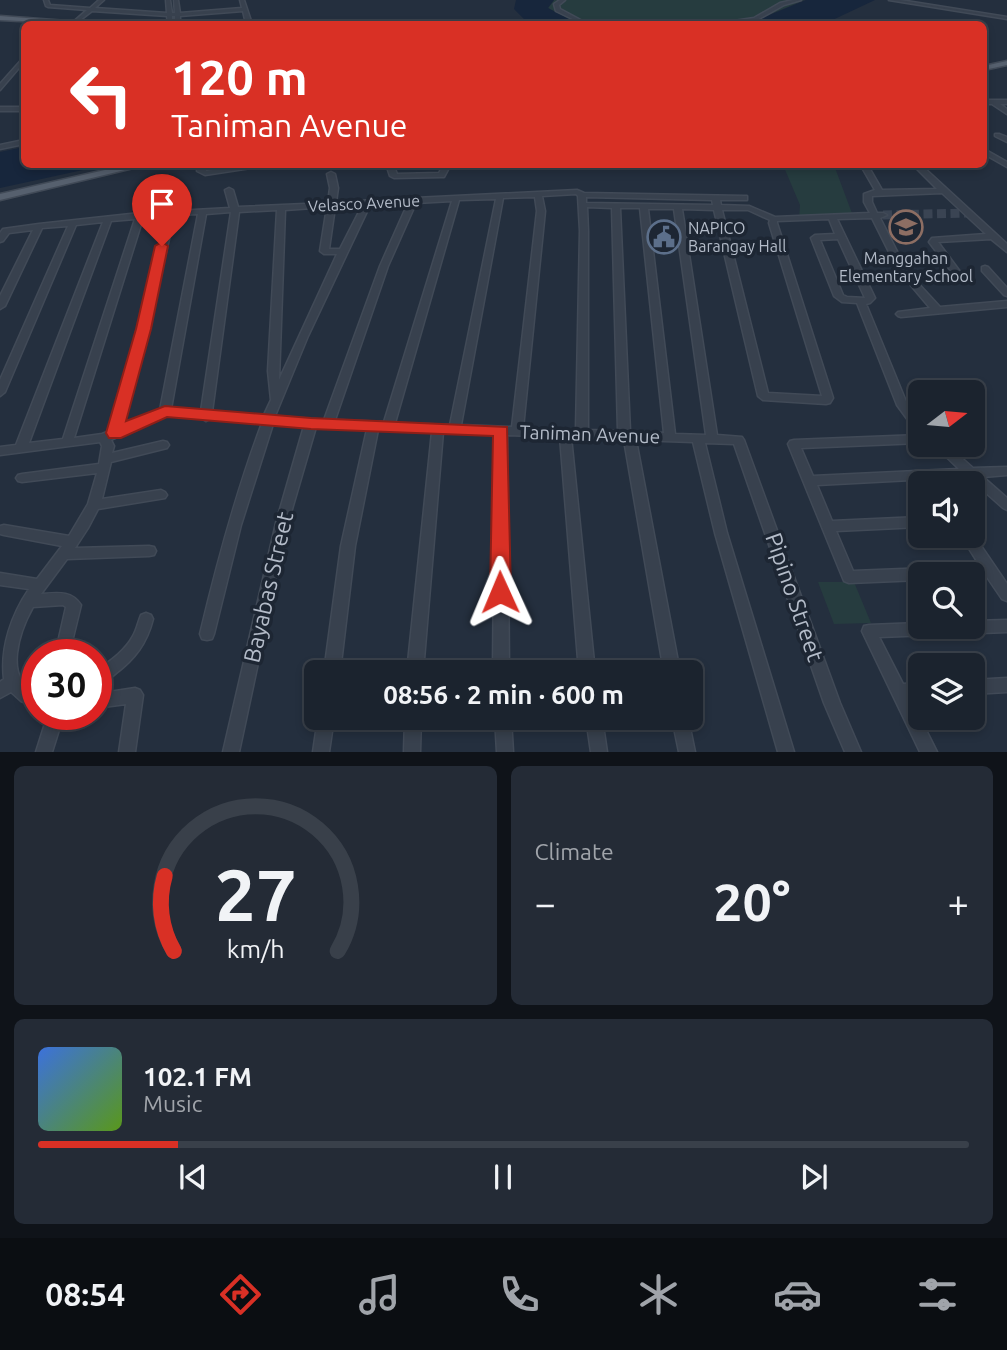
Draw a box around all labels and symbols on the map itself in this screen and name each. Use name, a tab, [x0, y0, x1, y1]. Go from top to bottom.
pin	[132, 174, 192, 246]
street label: Velasco Avenue	[308, 191, 420, 215]
school or university icon: Manggahan Elementary School	[887, 208, 925, 246]
public building icon: NAPICO Barangay Hall	[645, 218, 683, 256]
place label: NAPICO Barangay Hall	[688, 219, 786, 255]
place label: Manggahan Elementary School	[839, 249, 973, 285]
north arrow	[908, 380, 985, 457]
street label: Taniman Avenue	[519, 421, 661, 447]
street label: Bayabas Street	[238, 509, 298, 665]
street label: Pipino Street	[761, 529, 829, 665]
position arrow	[463, 555, 537, 629]
speed limit sign: 30	[21, 639, 112, 730]

